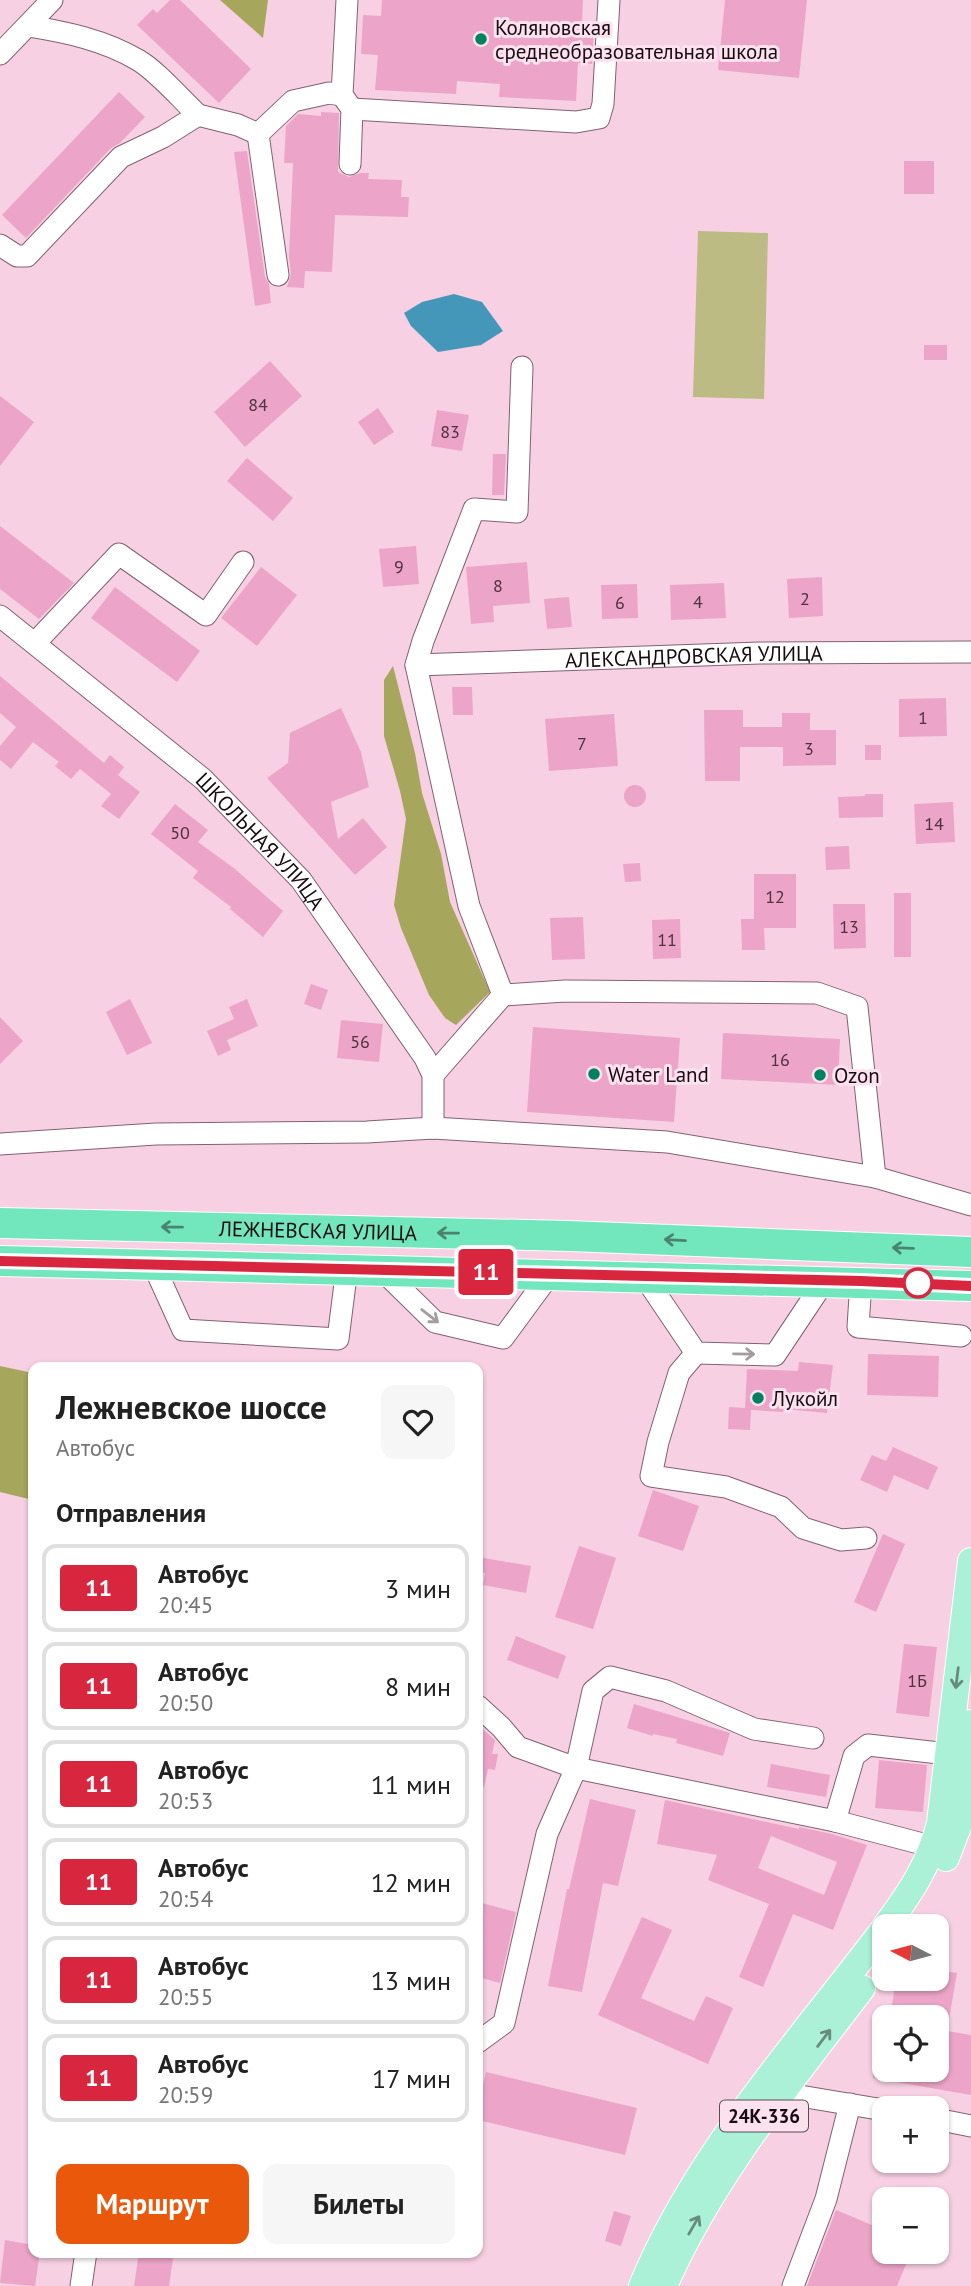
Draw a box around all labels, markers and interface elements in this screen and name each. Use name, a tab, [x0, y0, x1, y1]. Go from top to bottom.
place label: Коляновская среднеобразовательная школа	[495, 14, 778, 65]
marker: Коляновская среднеобразовательная школа	[473, 31, 489, 47]
house number: 84	[248, 393, 268, 416]
house number: 83	[440, 420, 460, 443]
house number: 9	[394, 555, 404, 578]
house number: 8	[493, 574, 503, 597]
house number: 2	[800, 587, 810, 610]
house number: 4	[693, 590, 703, 613]
house number: 6	[615, 591, 625, 614]
street label: АЛЕКСАНДРОВСКАЯ УЛИЦА	[564, 639, 824, 673]
house number: 1	[918, 706, 928, 729]
house number: 7	[577, 732, 587, 755]
house number: 3	[804, 737, 814, 760]
street label: ШКОЛЬНАЯ УЛИЦА	[190, 766, 331, 915]
house number: 14	[924, 812, 944, 835]
house number: 50	[170, 821, 190, 844]
house number: 12	[765, 885, 785, 908]
house number: 13	[839, 915, 859, 938]
house number: 11	[657, 928, 677, 951]
house number: 56	[350, 1030, 370, 1053]
house number: 16	[770, 1048, 790, 1071]
place label: Water Land	[608, 1061, 709, 1088]
place label: Ozon	[834, 1062, 880, 1089]
marker: Water Land	[586, 1066, 602, 1082]
marker: Ozon	[812, 1067, 828, 1083]
street label: ЛЕЖНЕВСКАЯ УЛИЦА	[218, 1214, 418, 1246]
one-way arrow	[160, 1220, 183, 1234]
one-way arrow	[437, 1226, 460, 1240]
one-way arrow	[664, 1234, 687, 1247]
one-way arrow	[892, 1242, 915, 1255]
line badge: 11	[454, 1249, 518, 1295]
text: 11	[472, 1256, 500, 1287]
unlabelled marker	[903, 1268, 933, 1298]
one-way arrow	[421, 1308, 439, 1323]
one-way arrow	[733, 1348, 756, 1361]
text: Лежневское шоссе	[56, 1385, 327, 1428]
button: heart	[381, 1385, 455, 1459]
place label: Лукойл	[771, 1385, 838, 1412]
marker: Лукойл	[750, 1390, 766, 1406]
text: Автобус	[56, 1433, 135, 1462]
text: Отправления	[56, 1496, 206, 1529]
text: Автобус	[158, 1557, 249, 1590]
text: 11	[85, 1572, 112, 1603]
text: 3 мин	[385, 1572, 451, 1605]
text: 20:45	[158, 1590, 213, 1619]
text: Автобус	[158, 1655, 249, 1688]
one-way arrow	[951, 1666, 964, 1689]
house number: 1Б	[907, 1669, 927, 1692]
text: 11	[85, 1670, 112, 1701]
text: 8 мин	[385, 1670, 451, 1703]
text: 20:50	[158, 1688, 213, 1717]
text: Автобус	[158, 1753, 249, 1786]
text: 11	[85, 1768, 112, 1799]
text: 11 мин	[371, 1768, 451, 1801]
text: 20:53	[158, 1786, 213, 1815]
text: Автобус	[158, 1851, 249, 1884]
text: 11	[85, 1866, 112, 1897]
text: 12 мин	[371, 1866, 451, 1899]
text: 20:54	[158, 1884, 213, 1913]
north arrow	[872, 1914, 948, 1992]
map controls	[872, 1914, 949, 2264]
text: Автобус	[158, 1949, 249, 1982]
text: 11	[85, 1964, 112, 1995]
text: 13 мин	[371, 1964, 451, 1997]
text: 20:55	[158, 1982, 213, 2011]
button: locate	[872, 2005, 949, 2082]
one-way arrow	[817, 2029, 831, 2048]
text: Автобус	[158, 2047, 249, 2080]
text: 11	[85, 2062, 112, 2093]
text: 17 мин	[372, 2062, 451, 2095]
text: 20:59	[158, 2080, 213, 2109]
button: +	[872, 2096, 949, 2173]
road number: 24К-336	[720, 2100, 808, 2132]
button: Маршрут	[56, 2164, 249, 2244]
button: Билеты	[263, 2164, 455, 2244]
button: −	[872, 2187, 949, 2264]
one-way arrow	[687, 2215, 701, 2235]

